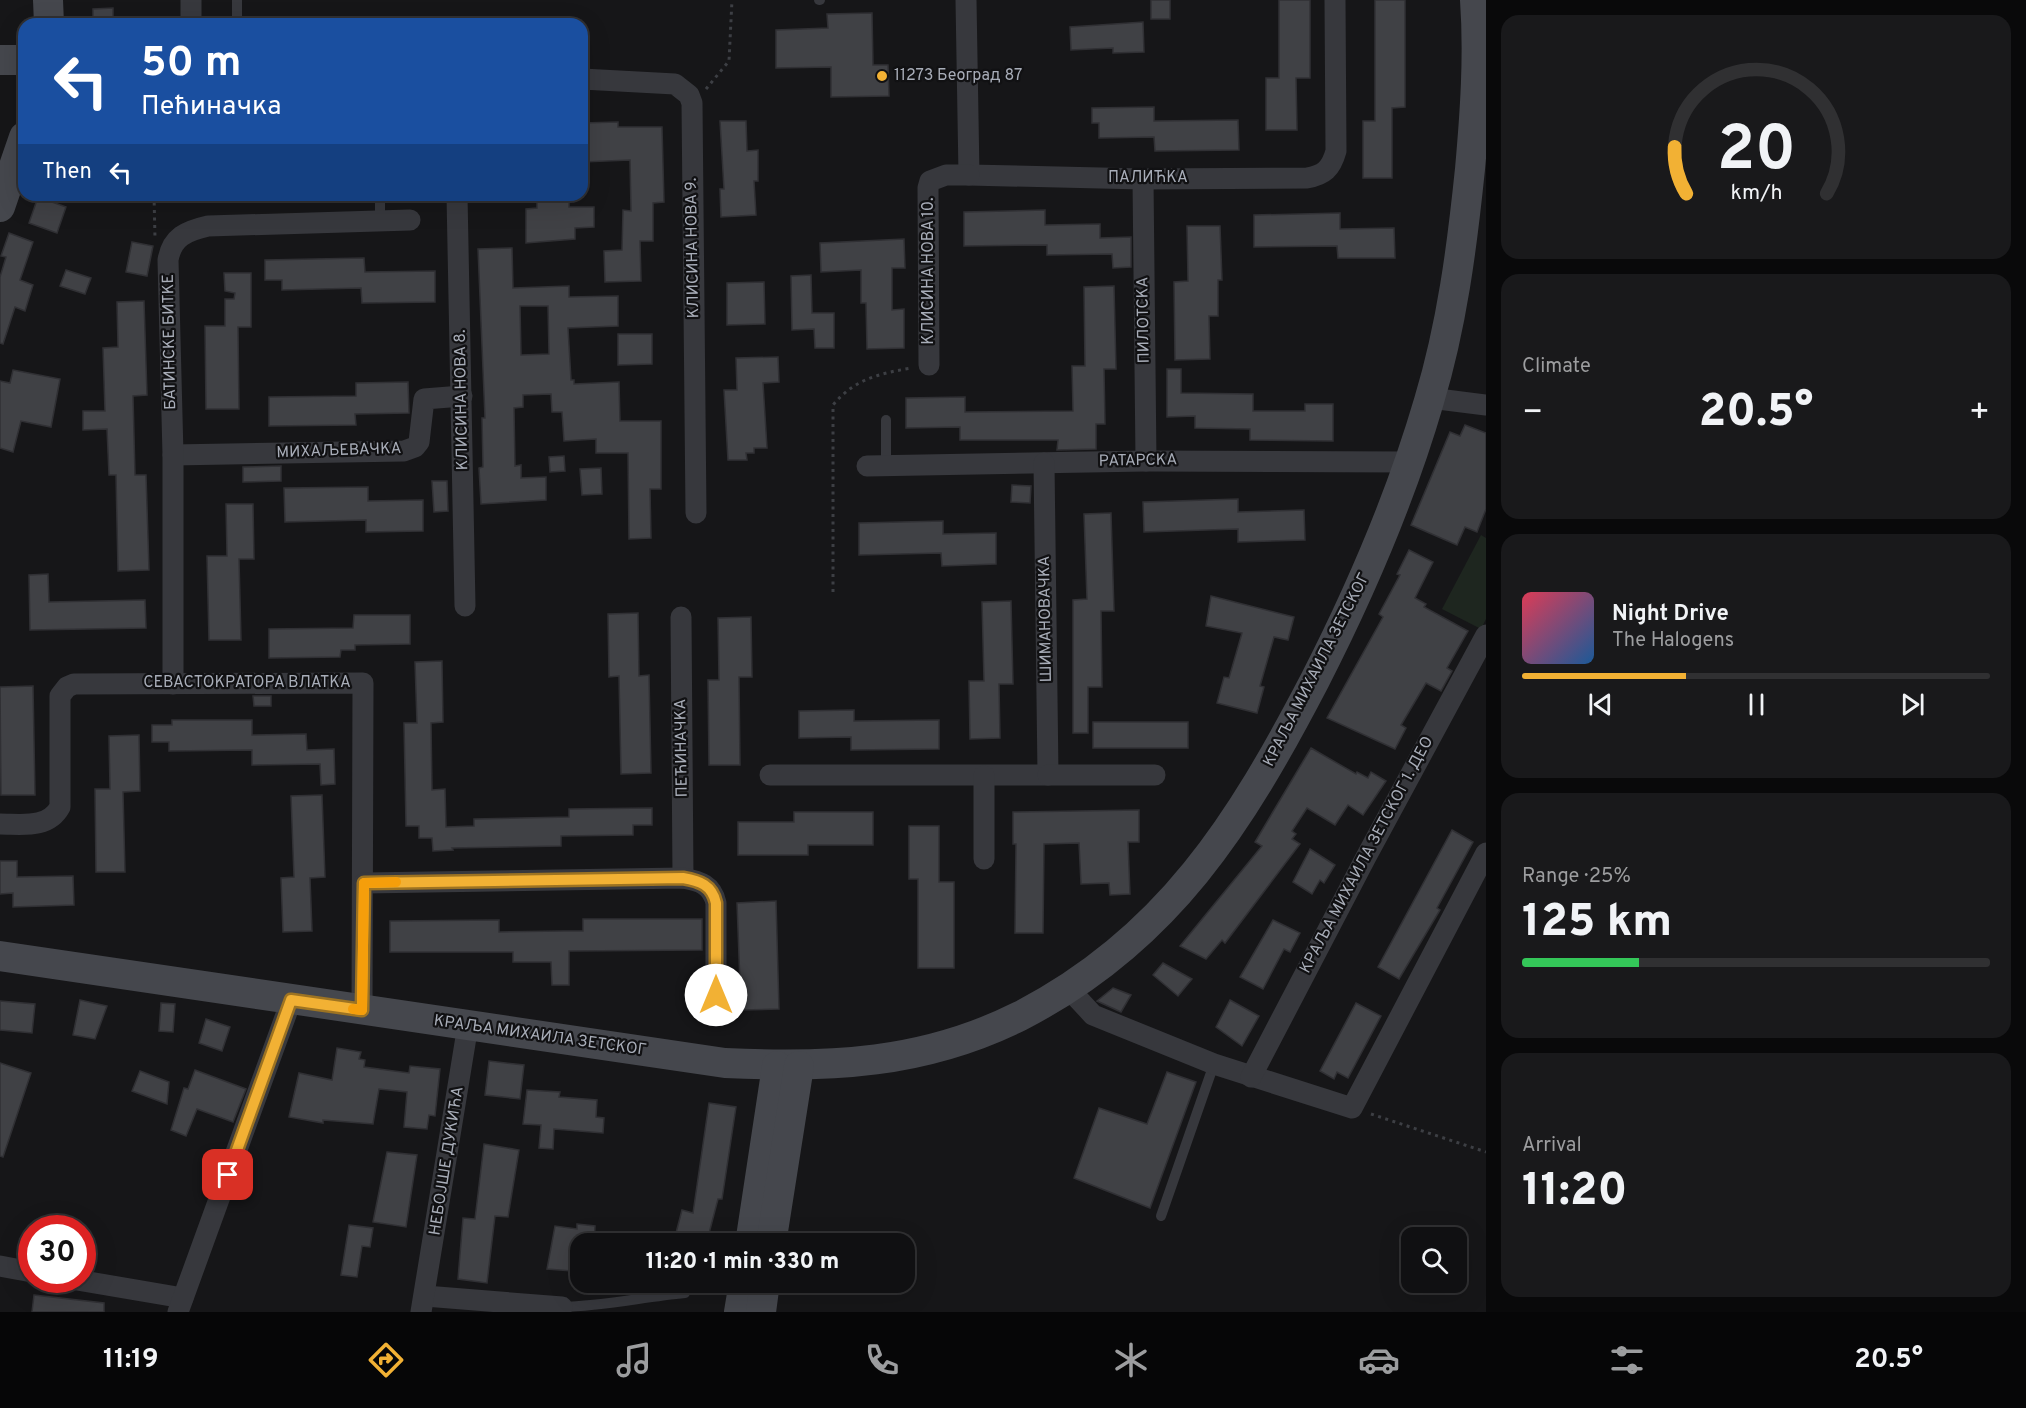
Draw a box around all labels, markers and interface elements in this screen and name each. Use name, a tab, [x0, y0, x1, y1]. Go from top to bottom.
text: 50 m	[141, 38, 242, 91]
icon: left	[42, 42, 120, 120]
place label: 11273 Београд 87	[894, 66, 1022, 86]
marker: 11273 Београд 87	[875, 69, 889, 83]
text: Пећиначка	[141, 90, 282, 124]
text: 20	[1716, 113, 1796, 192]
icon: left	[104, 156, 137, 189]
text: Then	[42, 159, 92, 186]
street label: ПАЛИЋКА	[1108, 168, 1188, 188]
street label: КЛИСИНА НОВА 9.	[682, 177, 704, 319]
text: km/h	[1730, 181, 1782, 208]
street label: КЛИСИНА НОВА 10.	[919, 197, 939, 345]
street label: БАТИНСКЕ БИТКЕ	[159, 274, 181, 410]
street label: ПИЛОТСКА	[1133, 276, 1155, 363]
street label: КЛИСИНА НОВА 8.	[451, 329, 473, 471]
text: Climate	[1522, 354, 1591, 380]
text: 20.5°	[1699, 385, 1813, 442]
text: −	[1522, 393, 1543, 435]
text: +	[1969, 393, 1990, 435]
street label: МИХАЉЕВАЧКА	[276, 439, 402, 463]
street label: РАТАРСКА	[1098, 450, 1178, 472]
street label: ШИМАНОВАЧКА	[1035, 555, 1057, 683]
street label: КРАЉА МИХАИЛА ЗЕТСКОГ	[1259, 570, 1375, 770]
text: Night Drive	[1612, 601, 1729, 628]
text: The Halogens	[1612, 628, 1734, 654]
street label: СЕВАСТОКРАТОРА ВЛАТКА	[143, 673, 351, 693]
icon: previous	[1584, 688, 1617, 721]
icon: pause	[1740, 688, 1773, 721]
icon: next	[1896, 688, 1929, 721]
street label: ПЕЋИНАЧКА	[671, 698, 693, 797]
street label: КРАЉА МИХАИЛА ЗЕТСКОГ 1. ДЕО	[1296, 733, 1438, 977]
text: Range · 25%	[1522, 864, 1631, 890]
text: 125 km	[1522, 895, 1672, 952]
position arrow	[684, 963, 748, 1027]
street label: КРАЉА МИХАИЛА ЗЕТСКОГ	[432, 1011, 648, 1061]
street label: НЕБОЈШЕ ДУКИЋА	[425, 1085, 469, 1237]
text: Arrival	[1522, 1133, 1582, 1159]
pin	[202, 1149, 253, 1200]
icon: arrive	[211, 1158, 244, 1191]
text: 11:20	[1522, 1164, 1627, 1221]
speed limit sign: 30	[18, 1215, 96, 1293]
map controls	[1401, 1227, 1467, 1293]
button: search	[1401, 1227, 1467, 1293]
text: 11:20 · 1 min · 330 m	[646, 1249, 839, 1276]
icon: directions	[365, 1339, 407, 1381]
icon: music	[613, 1339, 655, 1381]
icon: phone	[861, 1339, 903, 1381]
icon: climate	[1110, 1339, 1152, 1381]
icon: car	[1358, 1339, 1400, 1381]
icon: filters	[1606, 1339, 1648, 1381]
text: 11:19	[103, 1343, 159, 1377]
text: 20.5°	[1854, 1343, 1923, 1377]

